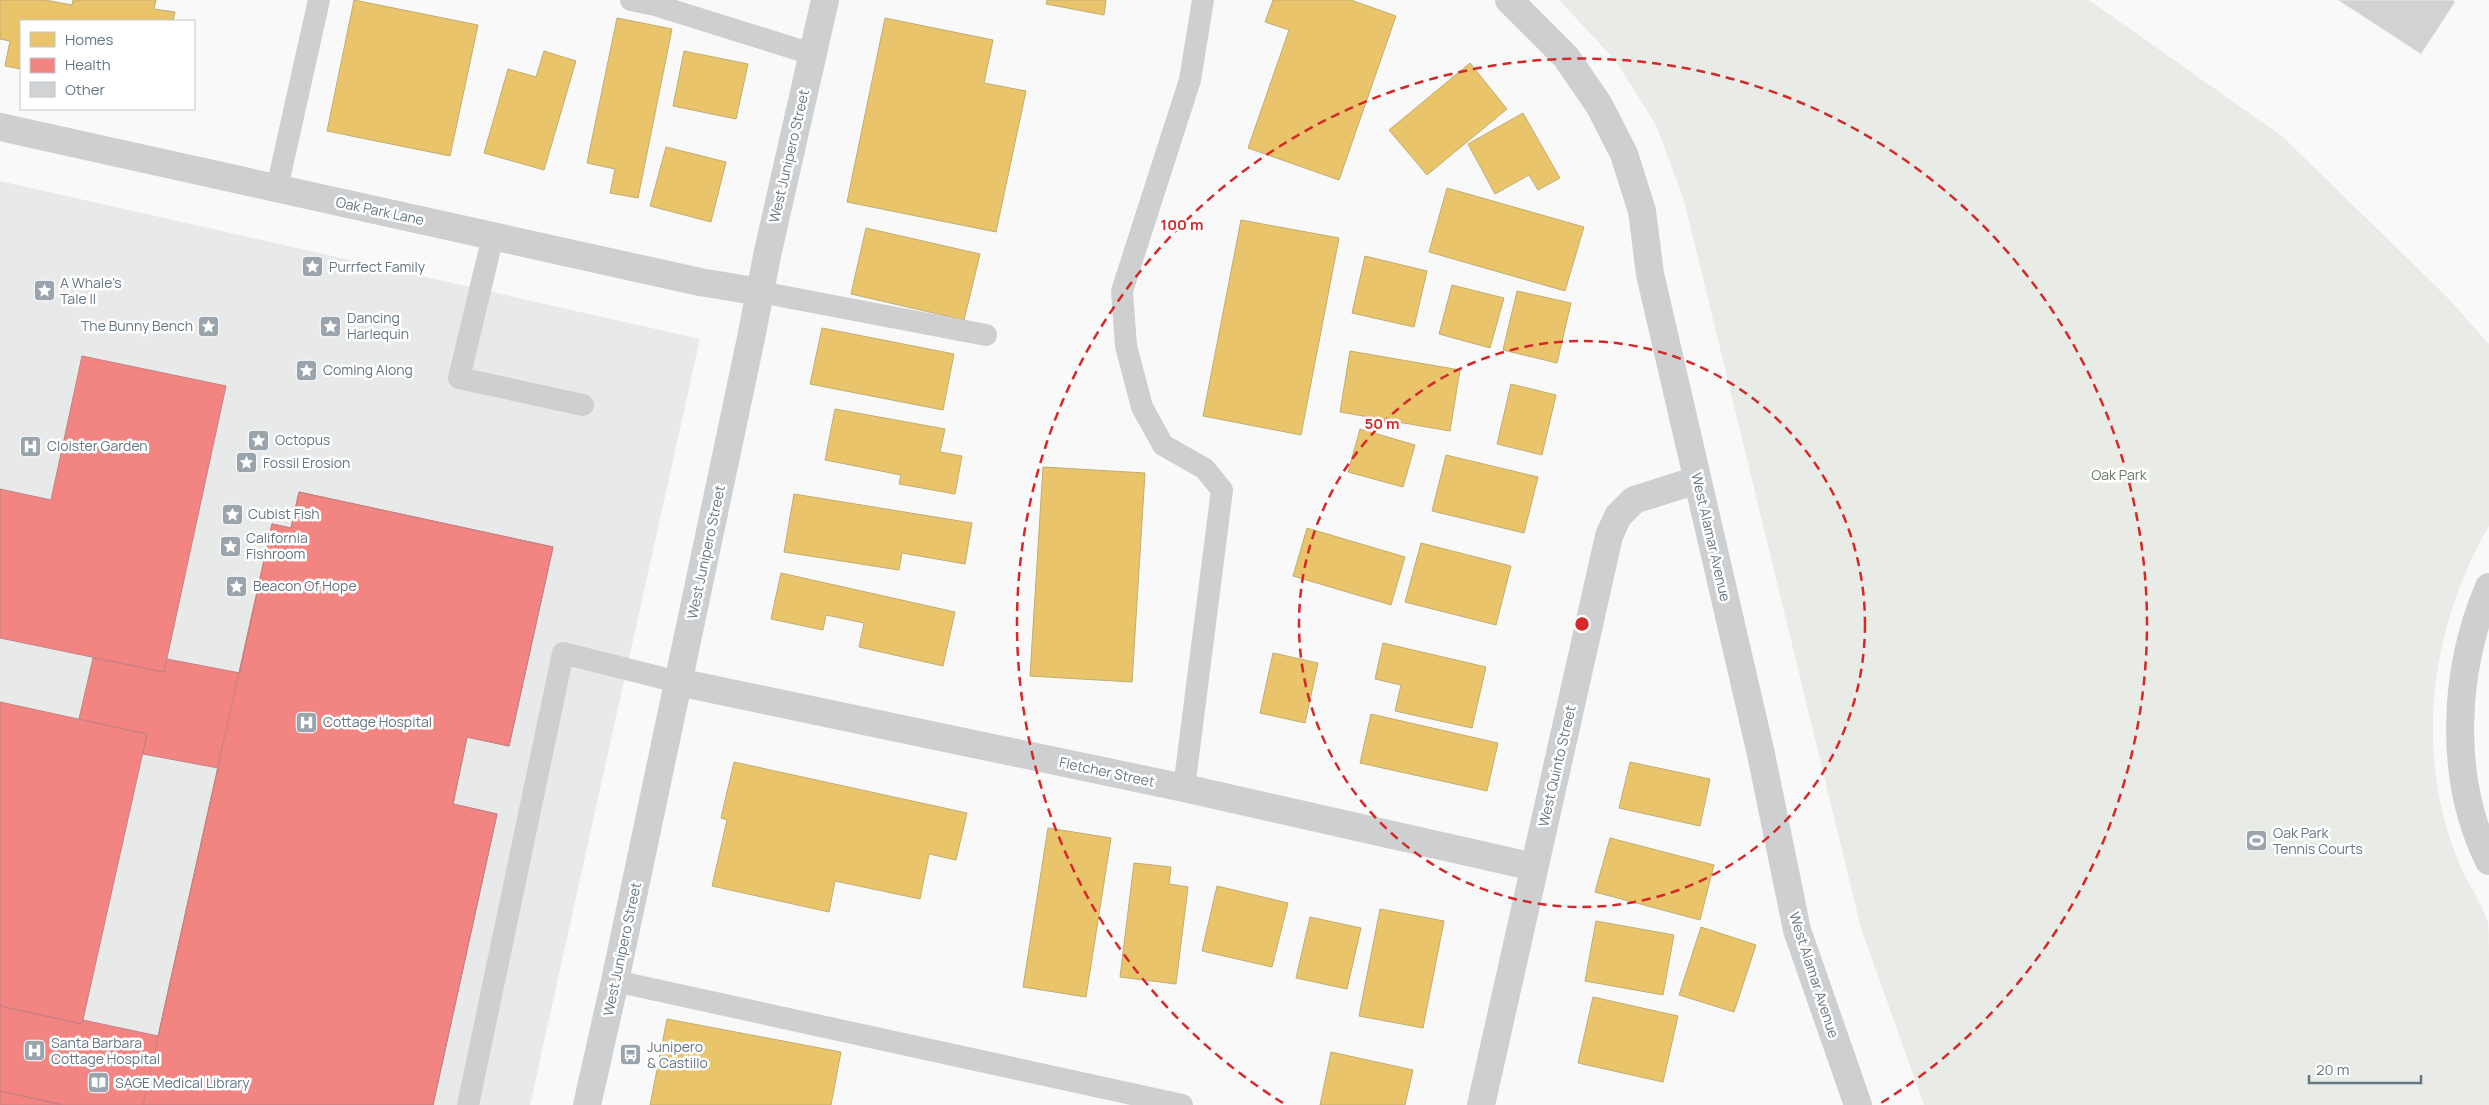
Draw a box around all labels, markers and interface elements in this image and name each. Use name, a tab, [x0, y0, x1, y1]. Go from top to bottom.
legend	[20, 20, 195, 110]
text: Homes	[65, 29, 114, 50]
text: Health	[65, 54, 111, 75]
text: Other	[65, 79, 106, 100]
street label: West Junipero Street	[764, 87, 813, 224]
street label: Oak Park Lane	[334, 192, 426, 229]
text: 100 m	[1161, 214, 1203, 235]
place icon: Purrfect Family	[301, 255, 325, 279]
place label: Purrfect Family	[329, 257, 426, 276]
place label: A Whale's Tale II	[60, 273, 122, 308]
place icon: A Whale's Tale II	[32, 279, 56, 303]
place label: Dancing Harlequin	[347, 308, 409, 343]
place icon: The Bunny Bench	[197, 314, 221, 338]
place icon: Dancing Harlequin	[319, 314, 343, 338]
place label: The Bunny Bench	[81, 316, 193, 335]
place icon: Coming Along	[295, 358, 319, 382]
place label: Coming Along	[323, 360, 413, 379]
text: 50 m	[1364, 413, 1400, 434]
place icon: Octopus	[247, 428, 271, 452]
place label: Octopus	[275, 430, 330, 449]
hospital icon: Cloister Garden	[19, 434, 43, 458]
place label: Cloister Garden	[47, 436, 148, 455]
place icon: Fossil Erosion	[235, 451, 259, 475]
place label: Fossil Erosion	[263, 453, 350, 472]
park label: Oak Park	[2091, 465, 2148, 484]
street label: West Alamar Avenue	[1687, 471, 1736, 603]
street label: West Junipero Street	[682, 483, 729, 620]
place icon: Cubist Fish	[220, 502, 244, 526]
place label: Cubist Fish	[248, 504, 320, 523]
place label: California Fishroom	[246, 528, 308, 563]
place icon: California Fishroom	[218, 534, 242, 558]
place icon: Beacon Of Hope	[225, 574, 249, 598]
place label: Beacon Of Hope	[253, 576, 357, 595]
centre of rings	[1573, 615, 1591, 633]
street label: West Quinto Street	[1533, 703, 1580, 828]
hospital icon: Cottage Hospital	[295, 710, 319, 734]
place label: Cottage Hospital	[323, 712, 432, 731]
street label: Fletcher Street	[1058, 752, 1157, 791]
place label: Oak Park Tennis Courts	[2273, 823, 2363, 858]
sports icon: Oak Park Tennis Courts	[2245, 829, 2269, 853]
street label: West Junipero Street	[598, 880, 645, 1017]
street label: West Alamar Avenue	[1785, 909, 1844, 1040]
place label: Santa Barbara Cottage Hospital	[51, 1033, 160, 1068]
place label: Junipero & Castillo	[647, 1037, 708, 1072]
hospital icon: Santa Barbara Cottage Hospital	[23, 1039, 47, 1063]
bus stop icon: Junipero & Castillo	[619, 1043, 643, 1067]
scale bar	[2309, 1052, 2422, 1084]
text: 20 m	[2316, 1059, 2349, 1080]
library icon: SAGE Medical Library	[87, 1071, 111, 1095]
place label: SAGE Medical Library	[115, 1073, 250, 1092]

